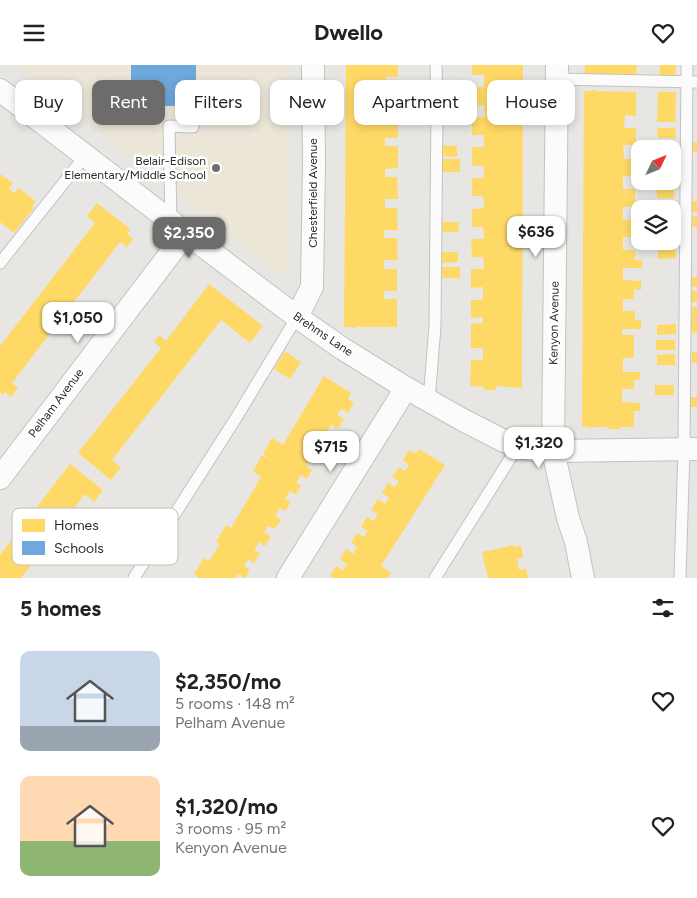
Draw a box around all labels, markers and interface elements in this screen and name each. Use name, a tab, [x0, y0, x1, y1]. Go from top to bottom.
icon: menu	[20, 19, 48, 47]
text: Dwello	[314, 19, 383, 46]
icon: heart	[649, 19, 677, 47]
chip: Buy	[15, 80, 82, 125]
chip: Rent	[92, 80, 165, 125]
chip: Filters	[175, 80, 260, 125]
chip: New	[270, 80, 344, 125]
chip: Apartment	[354, 80, 477, 125]
chip: House	[487, 80, 575, 125]
street label: Chesterfield Avenue	[306, 138, 320, 248]
north arrow	[631, 140, 681, 190]
map controls	[631, 140, 681, 250]
place label: Belair-Edison Elementary/Middle School	[64, 154, 206, 182]
marker: Belair-Edison Elementary/Middle School	[210, 162, 222, 174]
button: layers	[631, 200, 681, 250]
pin: $636	[506, 215, 566, 258]
pin: $2,350	[148, 217, 230, 259]
text: $636	[518, 222, 554, 241]
text: $2,350	[164, 223, 214, 242]
street label: Kenyon Avenue	[546, 281, 562, 365]
pin: $1,050	[37, 301, 119, 344]
text: $1,050	[53, 308, 103, 327]
street label: Brehms Lane	[290, 309, 356, 359]
street label: Pelham Avenue	[26, 365, 87, 440]
pin: $1,320	[498, 427, 580, 469]
pin: $715	[301, 431, 361, 473]
text: $1,320	[515, 433, 563, 452]
text: $715	[314, 437, 348, 456]
legend	[12, 508, 178, 565]
text: Homes	[54, 517, 99, 534]
text: Schools	[54, 540, 104, 557]
icon: filters	[649, 594, 677, 622]
text: 5 homes	[20, 596, 101, 621]
text: $2,350/mo	[175, 669, 281, 694]
icon: home	[60, 671, 120, 731]
icon: heart	[649, 687, 677, 715]
text: 5 rooms · 148 m²	[175, 694, 295, 713]
text: Pelham Avenue	[175, 713, 285, 732]
text: $1,320/mo	[175, 794, 278, 819]
icon: home	[60, 796, 120, 856]
icon: heart	[649, 812, 677, 840]
text: 3 rooms · 95 m²	[175, 819, 286, 838]
text: Kenyon Avenue	[175, 838, 287, 857]

